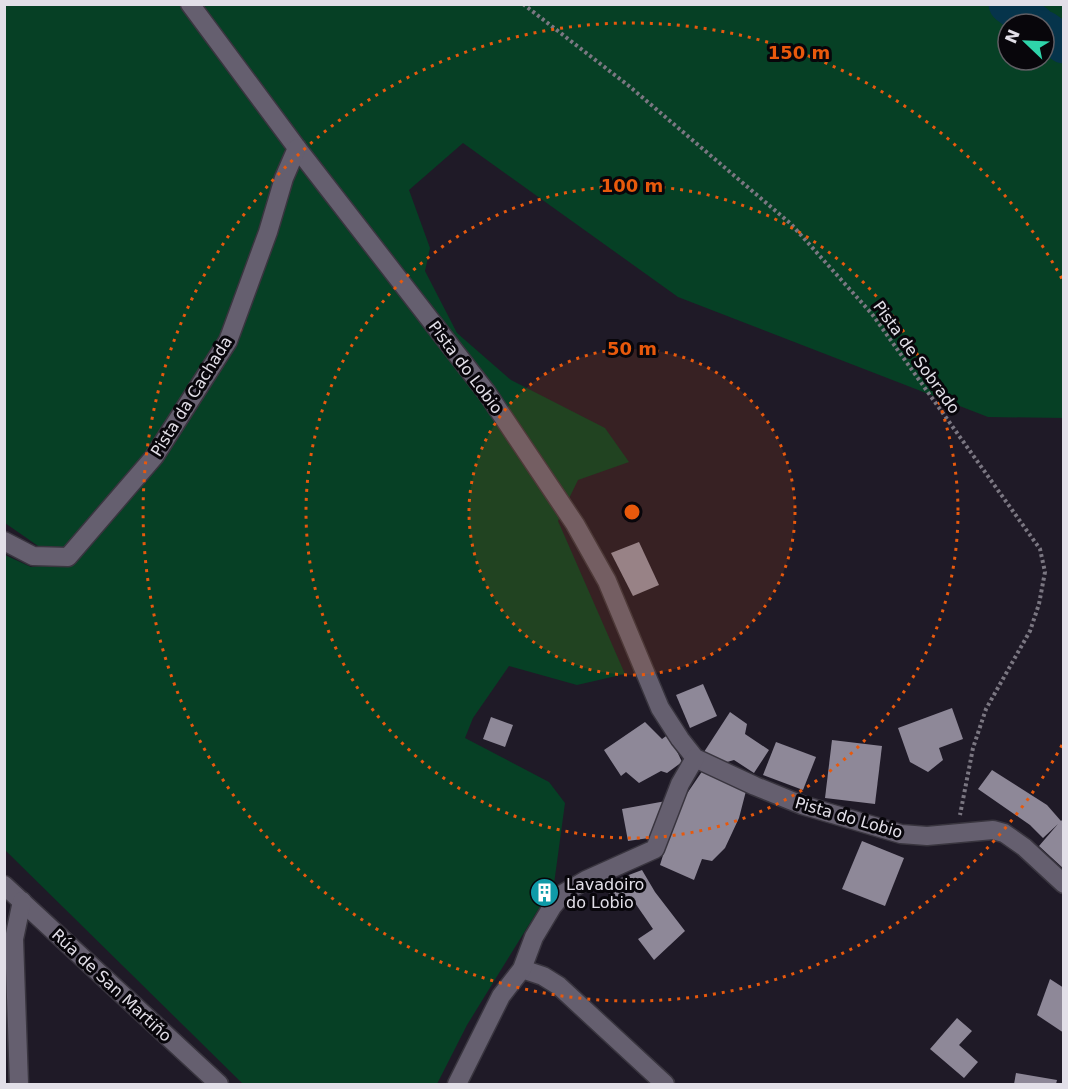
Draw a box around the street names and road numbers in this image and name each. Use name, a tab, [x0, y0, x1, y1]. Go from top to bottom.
street label: Pista de Sobrado	[869, 297, 964, 417]
street label: Pista do Lobio	[425, 317, 507, 417]
street label: Pista da Cachada	[147, 333, 236, 460]
street label: Pista do Lobio	[793, 793, 905, 842]
street label: Rúa de San Martiño	[48, 925, 175, 1046]

